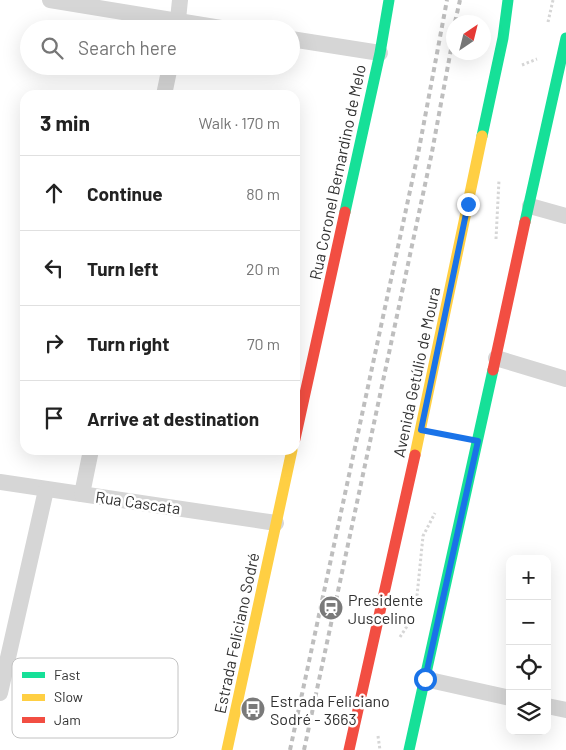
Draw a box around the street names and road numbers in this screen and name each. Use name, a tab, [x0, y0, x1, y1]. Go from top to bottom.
street label: Rua Coronel Bernardino de Melo	[305, 63, 369, 281]
street label: Avenida Getúlio de Moura	[389, 285, 443, 459]
street label: Rua Cascata	[94, 487, 182, 517]
street label: Estrada Feliciano Sodré	[210, 551, 262, 715]

